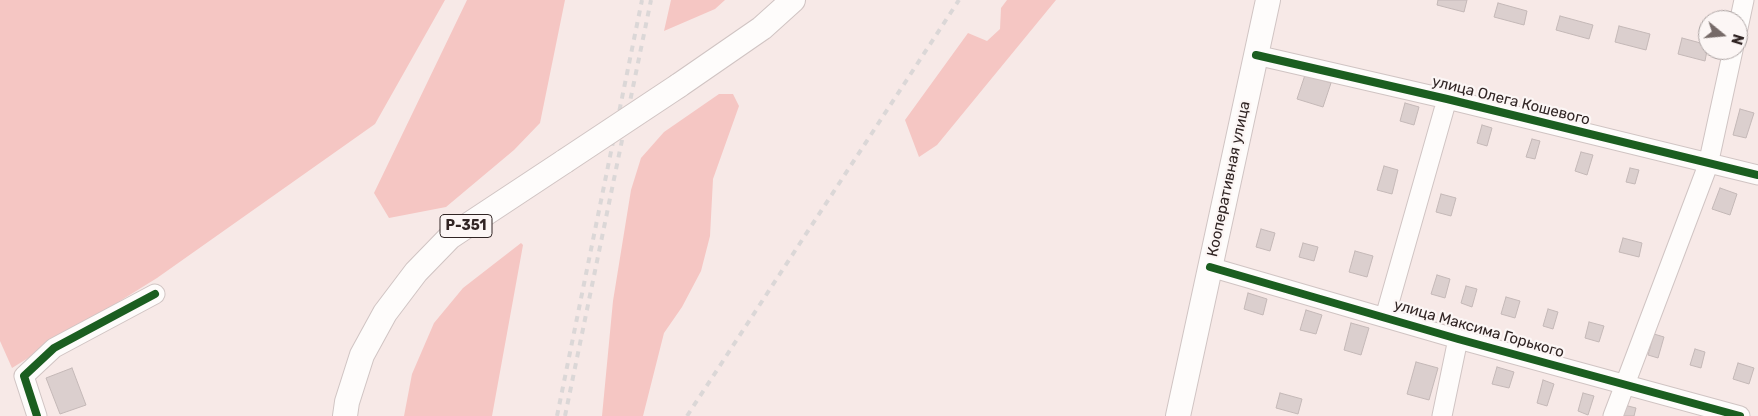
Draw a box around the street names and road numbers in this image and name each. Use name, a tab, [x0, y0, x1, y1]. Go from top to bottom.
street label: улица Олега Кошевого	[1430, 73, 1592, 129]
street label: Кооперативная улица	[1204, 100, 1254, 258]
road number: Р-351	[440, 215, 492, 238]
street label: улица Максима Горького	[1392, 296, 1566, 362]

